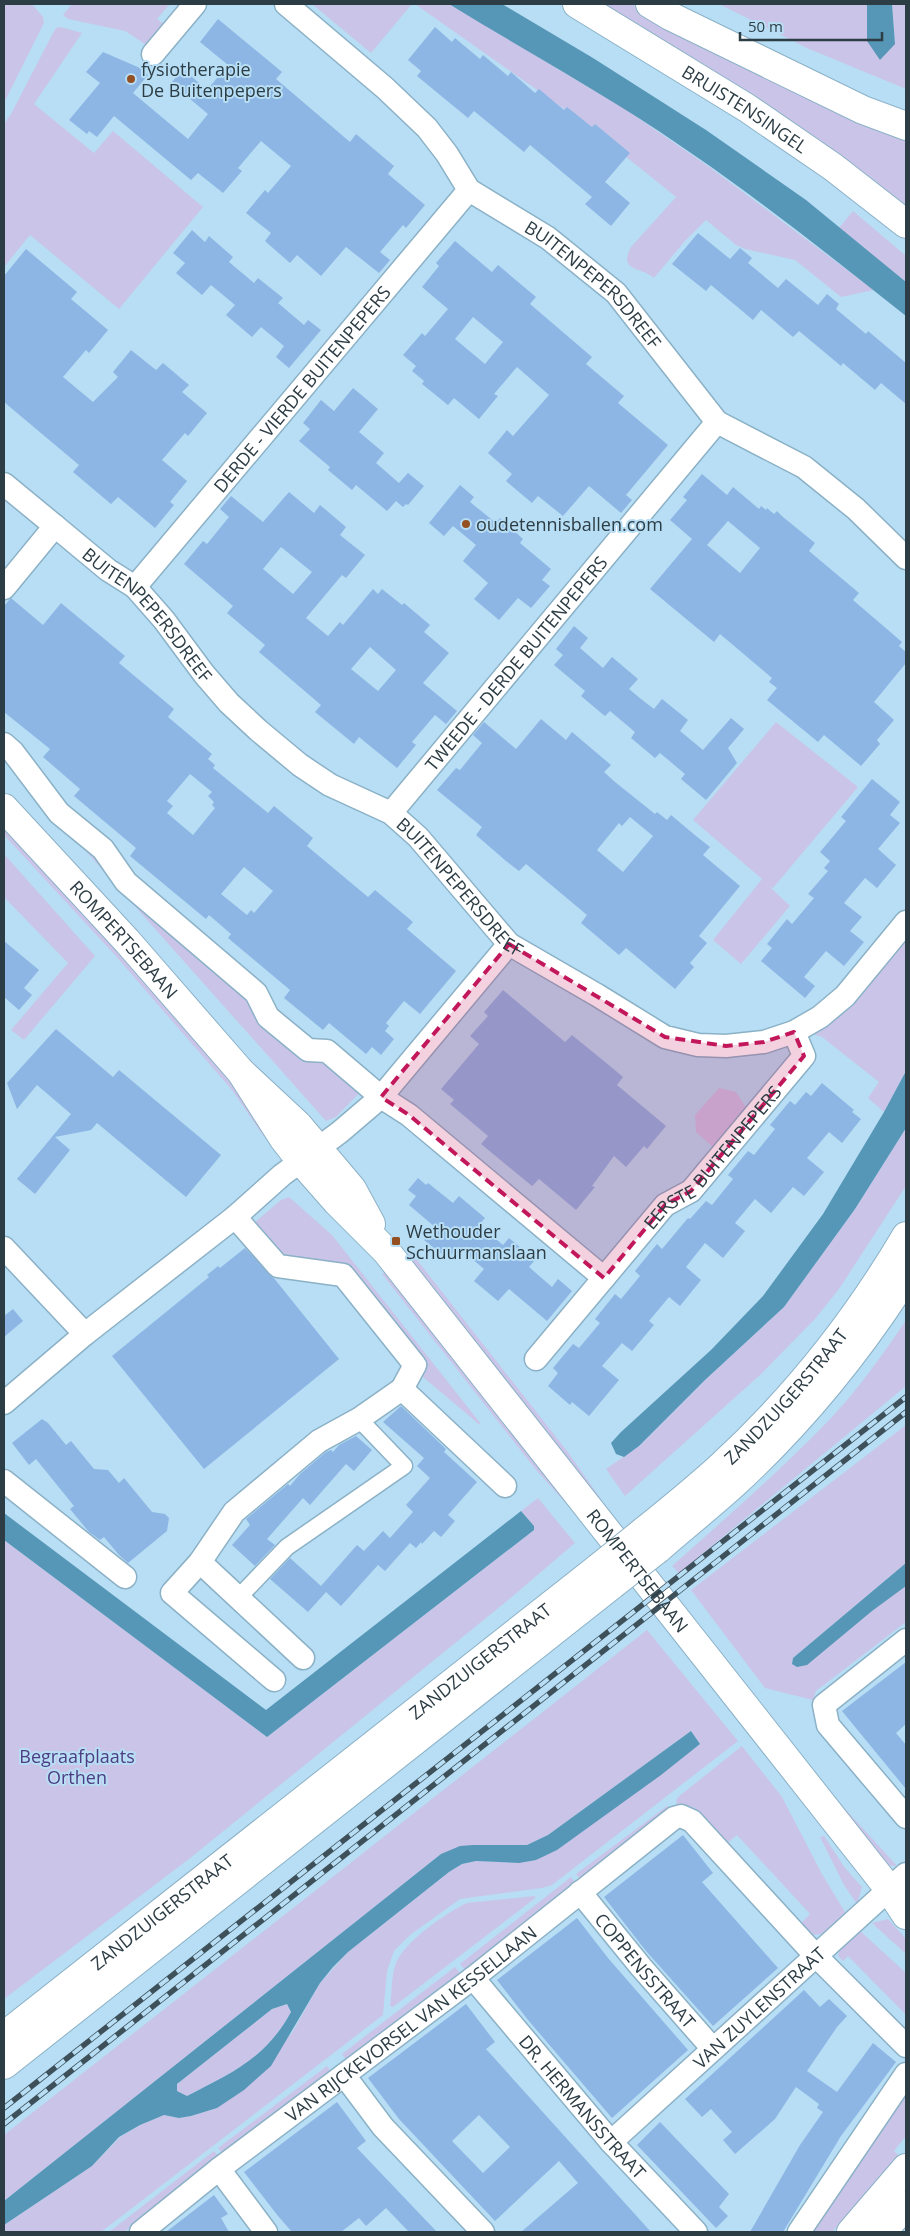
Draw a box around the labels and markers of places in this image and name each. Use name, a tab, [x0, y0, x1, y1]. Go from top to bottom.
place label: fysiotherapie De Buitenpepers	[141, 57, 282, 102]
marker: fysiotherapie De Buitenpepers	[125, 73, 137, 85]
place label: oudetennisballen.com	[476, 512, 663, 536]
marker: oudetennisballen.com	[460, 518, 472, 530]
place label: Wethouder Schuurmanslaan	[406, 1219, 547, 1264]
marker: Wethouder Schuurmanslaan	[390, 1235, 402, 1247]

